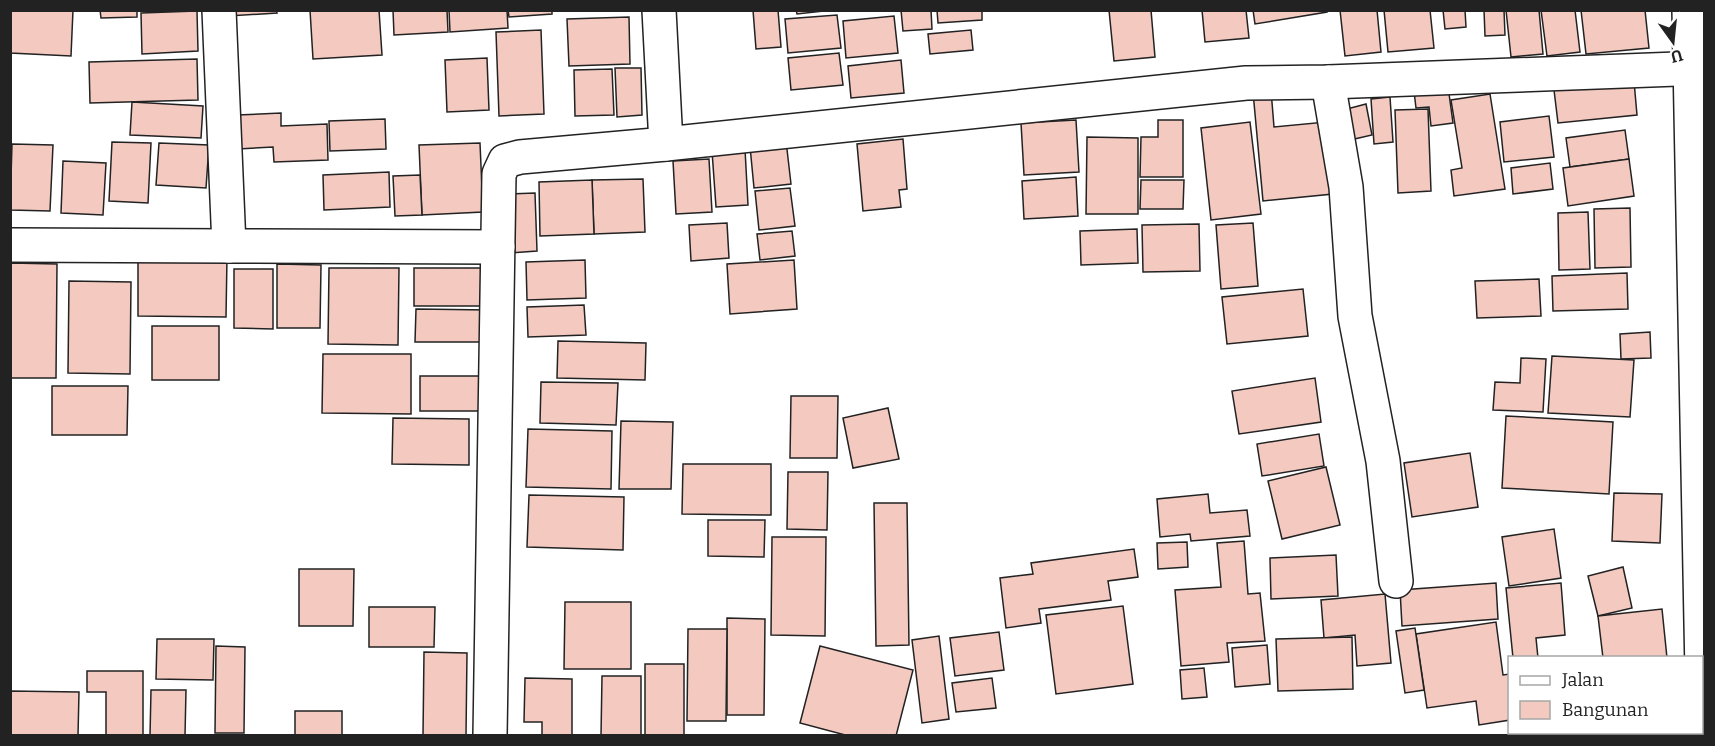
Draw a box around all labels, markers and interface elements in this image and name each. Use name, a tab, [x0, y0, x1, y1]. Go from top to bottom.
north arrow	[1643, 12, 1703, 72]
text: U	[1668, 45, 1685, 67]
legend	[1508, 656, 1703, 734]
text: Jalan	[1561, 669, 1604, 691]
text: Bangunan	[1562, 699, 1649, 721]

